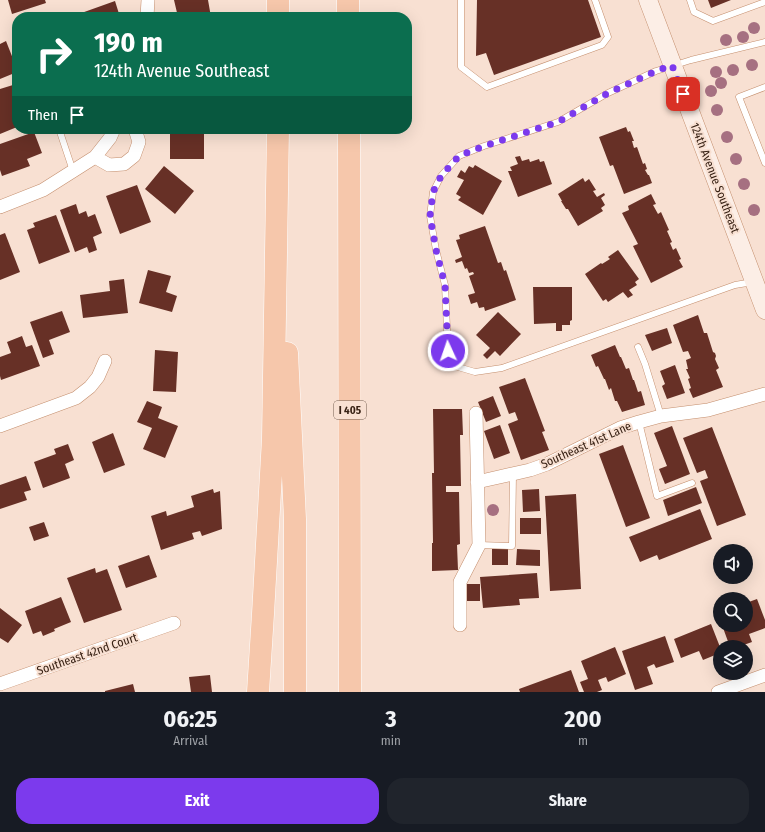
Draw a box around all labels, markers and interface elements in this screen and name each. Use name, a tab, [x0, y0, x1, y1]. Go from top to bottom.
text: 190 m	[94, 26, 163, 59]
icon: right	[28, 28, 80, 80]
text: 124th Avenue Southeast	[94, 60, 269, 82]
pin	[666, 77, 700, 111]
icon: arrive	[672, 83, 694, 105]
icon: arrive	[66, 104, 88, 126]
text: Then	[28, 106, 58, 124]
street label: 124th Avenue Southeast	[688, 121, 743, 235]
position arrow	[427, 330, 469, 372]
road number: I 405	[334, 401, 366, 419]
street label: Southeast 41st Lane	[539, 419, 633, 471]
map controls	[713, 544, 753, 680]
button: sound	[713, 544, 753, 584]
button: search	[713, 592, 753, 632]
street label: Southeast 42nd Court	[35, 630, 139, 678]
button: layers	[713, 640, 753, 680]
text: 06:25	[163, 705, 217, 733]
text: 3	[385, 705, 397, 733]
text: 200	[564, 705, 602, 733]
text: Arrival	[173, 733, 208, 748]
text: min	[381, 733, 401, 748]
text: m	[578, 733, 588, 748]
button: Exit	[16, 778, 379, 824]
button: Share	[387, 778, 749, 824]

